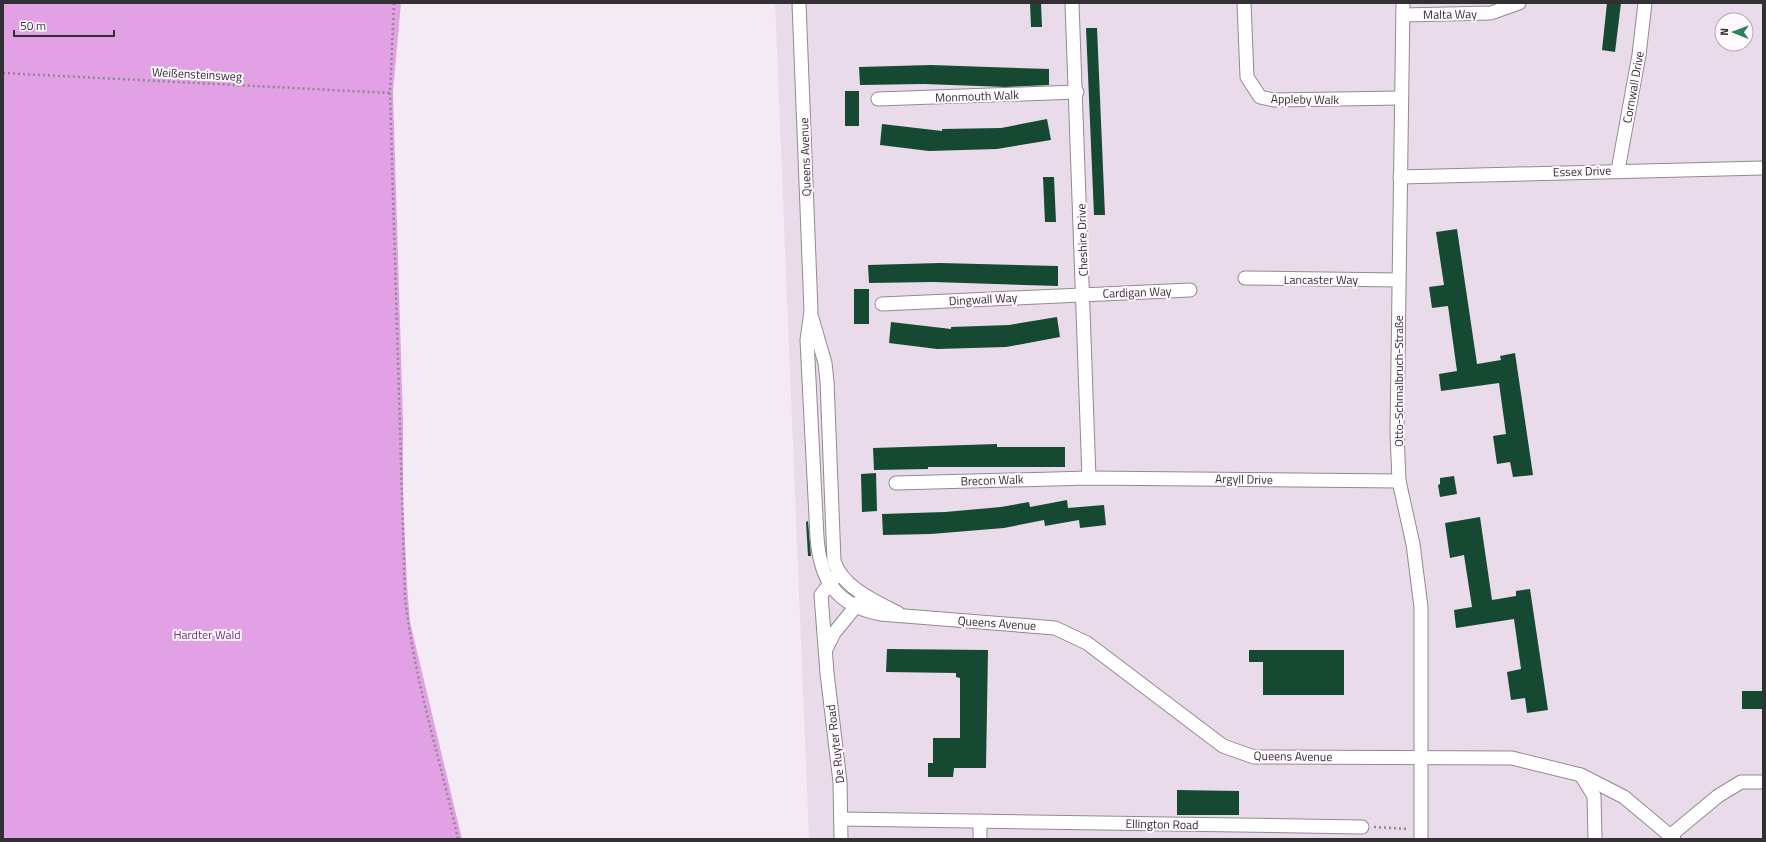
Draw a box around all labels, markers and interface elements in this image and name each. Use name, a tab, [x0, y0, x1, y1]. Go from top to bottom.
street label: Malta Way	[1423, 4, 1477, 24]
scale bar	[14, 12, 114, 38]
north arrow	[1714, 12, 1754, 52]
text: 50 m	[20, 16, 46, 35]
text: N	[1716, 28, 1732, 36]
street label: Cornwall Drive	[1617, 49, 1649, 125]
street label: Weißensteinsweg	[151, 62, 243, 86]
street label: Monmouth Walk	[935, 85, 1019, 107]
street label: Appleby Walk	[1271, 89, 1340, 109]
street label: Queens Avenue	[794, 117, 816, 197]
street label: Essex Drive	[1553, 160, 1611, 182]
street label: Cheshire Drive	[1071, 203, 1093, 277]
street label: Lancaster Way	[1284, 270, 1358, 289]
street label: Cardigan Way	[1102, 281, 1172, 303]
street label: Dingwall Way	[948, 288, 1018, 310]
street label: Otto-Schmalbruch-Straße	[1389, 315, 1408, 447]
street label: Brecon Walk	[960, 469, 1024, 491]
street label: Argyll Drive	[1215, 469, 1273, 489]
street label: Queens Avenue	[957, 611, 1037, 635]
park label: Hardter Wald	[173, 625, 241, 644]
street label: De Ruyter Road	[821, 704, 849, 784]
street label: Queens Avenue	[1254, 746, 1332, 766]
street label: Ellington Road	[1125, 814, 1199, 834]

